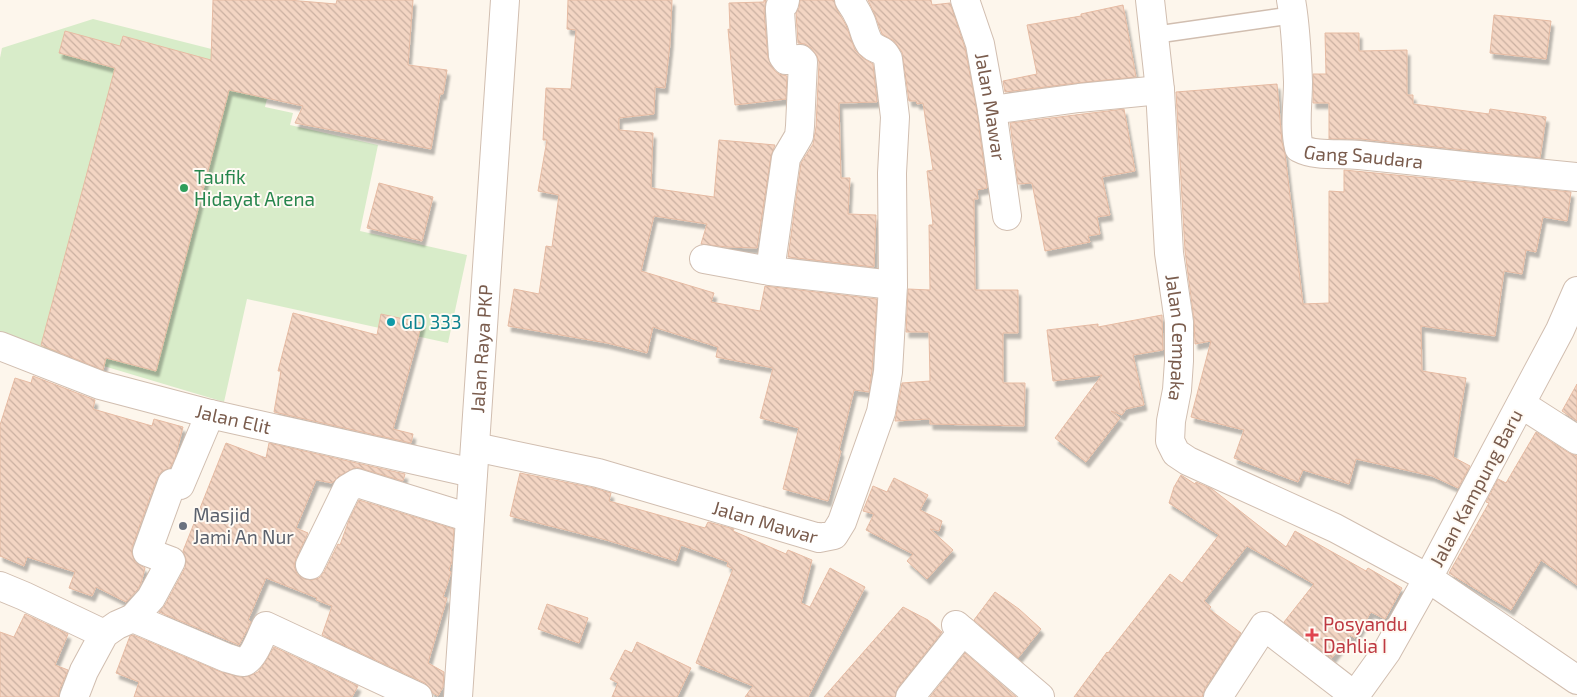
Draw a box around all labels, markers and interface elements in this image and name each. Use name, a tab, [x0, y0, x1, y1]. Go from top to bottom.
street label: Jalan Mawar	[971, 51, 1011, 162]
street label: Gang Saudara	[1302, 139, 1424, 173]
place label: Taufik Hidayat Arena	[194, 165, 315, 210]
marker: Taufik Hidayat Arena	[178, 182, 190, 194]
street label: Jalan Cempaka	[1161, 272, 1191, 403]
street label: Jalan Raya PKP	[465, 284, 497, 414]
place label: GD 333	[401, 310, 461, 333]
marker: GD 333	[385, 316, 397, 328]
street label: Jalan Elit	[193, 399, 273, 438]
street label: Jalan Kampung Baru	[1424, 405, 1527, 570]
street label: Jalan Mawar	[710, 495, 821, 548]
place label: Masjid Jami An Nur	[193, 503, 294, 548]
marker: Masjid Jami An Nur	[177, 520, 189, 532]
place label: Posyandu Dahlia I	[1323, 612, 1408, 657]
marker: Posyandu Dahlia I	[1305, 628, 1319, 642]

